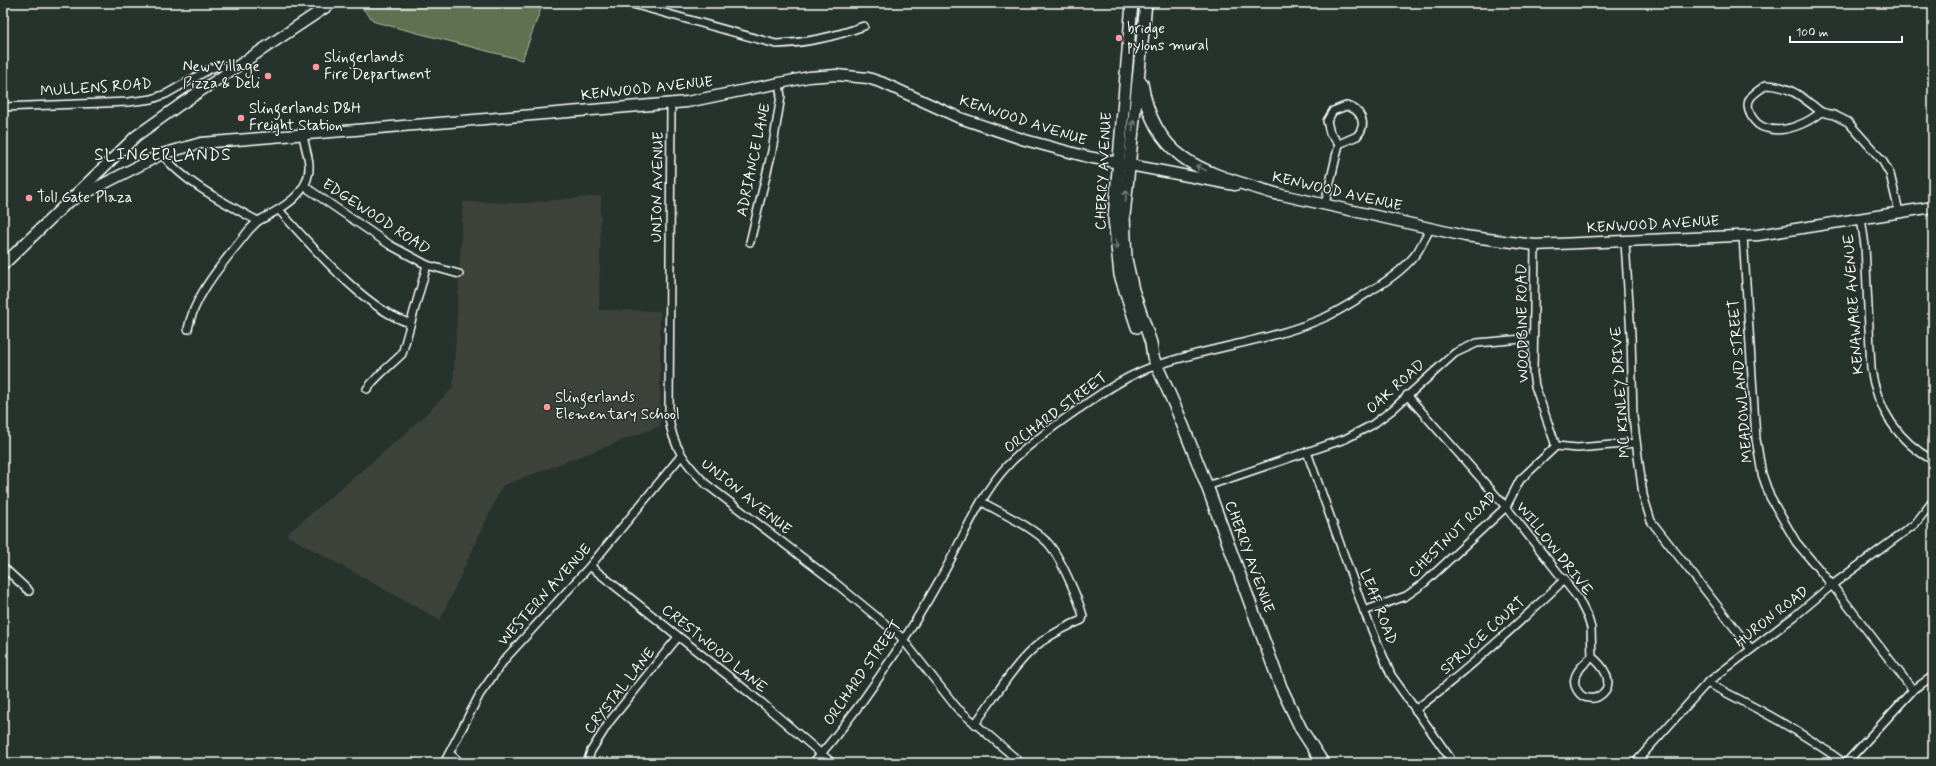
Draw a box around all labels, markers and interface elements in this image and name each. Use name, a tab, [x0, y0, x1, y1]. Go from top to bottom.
scale bar	[1790, 18, 1902, 44]
place label: bridge pylons mural	[1127, 19, 1209, 56]
text: 100 m	[1796, 25, 1828, 41]
marker: bridge pylons mural	[1114, 33, 1124, 43]
place label: Slingerlands Fire Department	[324, 48, 431, 85]
place label: New Village Pizza & Deli	[183, 57, 260, 94]
marker: Slingerlands Fire Department	[311, 62, 321, 72]
marker: New Village Pizza & Deli	[263, 71, 273, 81]
street label: KENWOOD AVENUE	[580, 72, 714, 106]
street label: MULLENS ROAD	[39, 74, 153, 102]
street label: KENWOOD AVENUE	[957, 91, 1089, 151]
place label: Slingerlands D&H Freight Station	[249, 99, 361, 136]
street label: ADRIANCE LANE	[732, 101, 776, 219]
street label: CHERRY AVENUE	[1091, 111, 1117, 230]
marker: Slingerlands D&H Freight Station	[236, 113, 246, 123]
one-way arrow	[1130, 120, 1137, 133]
street label: UNION AVENUE	[647, 131, 669, 243]
district label: SLINGERLANDS	[94, 144, 232, 166]
one-way arrow	[1195, 164, 1207, 171]
street label: KENWOOD AVENUE	[1270, 167, 1404, 217]
street label: EDGEWOOD ROAD	[318, 175, 434, 259]
place label: Toll Gate Plaza	[37, 188, 133, 208]
one-way arrow	[1122, 190, 1130, 203]
marker: Toll Gate Plaza	[24, 193, 34, 203]
street label: KENWOOD AVENUE	[1586, 212, 1720, 238]
street label: KENAWARE AVENUE	[1839, 233, 1869, 375]
one-way arrow	[1112, 237, 1119, 250]
street label: WOODBINE ROAD	[1512, 263, 1534, 383]
street label: MEADOWLAND STREET	[1724, 298, 1758, 464]
street label: MC KINLEY DRIVE	[1606, 325, 1636, 459]
street label: OAK ROAD	[1362, 355, 1430, 419]
street label: ORCHARD STREET	[1000, 368, 1112, 458]
place label: Slingerlands Elementary School	[555, 388, 680, 425]
marker: Slingerlands Elementary School	[542, 402, 552, 412]
street label: UNION AVENUE	[697, 454, 796, 540]
street label: CHESTNUT ROAD	[1404, 487, 1502, 583]
street label: CHERRY AVENUE	[1219, 498, 1279, 616]
street label: WILLOW DRIVE	[1511, 498, 1597, 600]
street label: WESTERN AVENUE	[494, 539, 597, 650]
street label: LEAF ROAD	[1354, 566, 1402, 648]
street label: HURON ROAD	[1731, 582, 1813, 652]
street label: SPRUCE COURT	[1436, 592, 1530, 680]
street label: CRESTWOOD LANE	[657, 600, 771, 698]
street label: ORCHARD STREET	[819, 616, 907, 730]
street label: CRYSTAL LANE	[580, 643, 660, 738]

